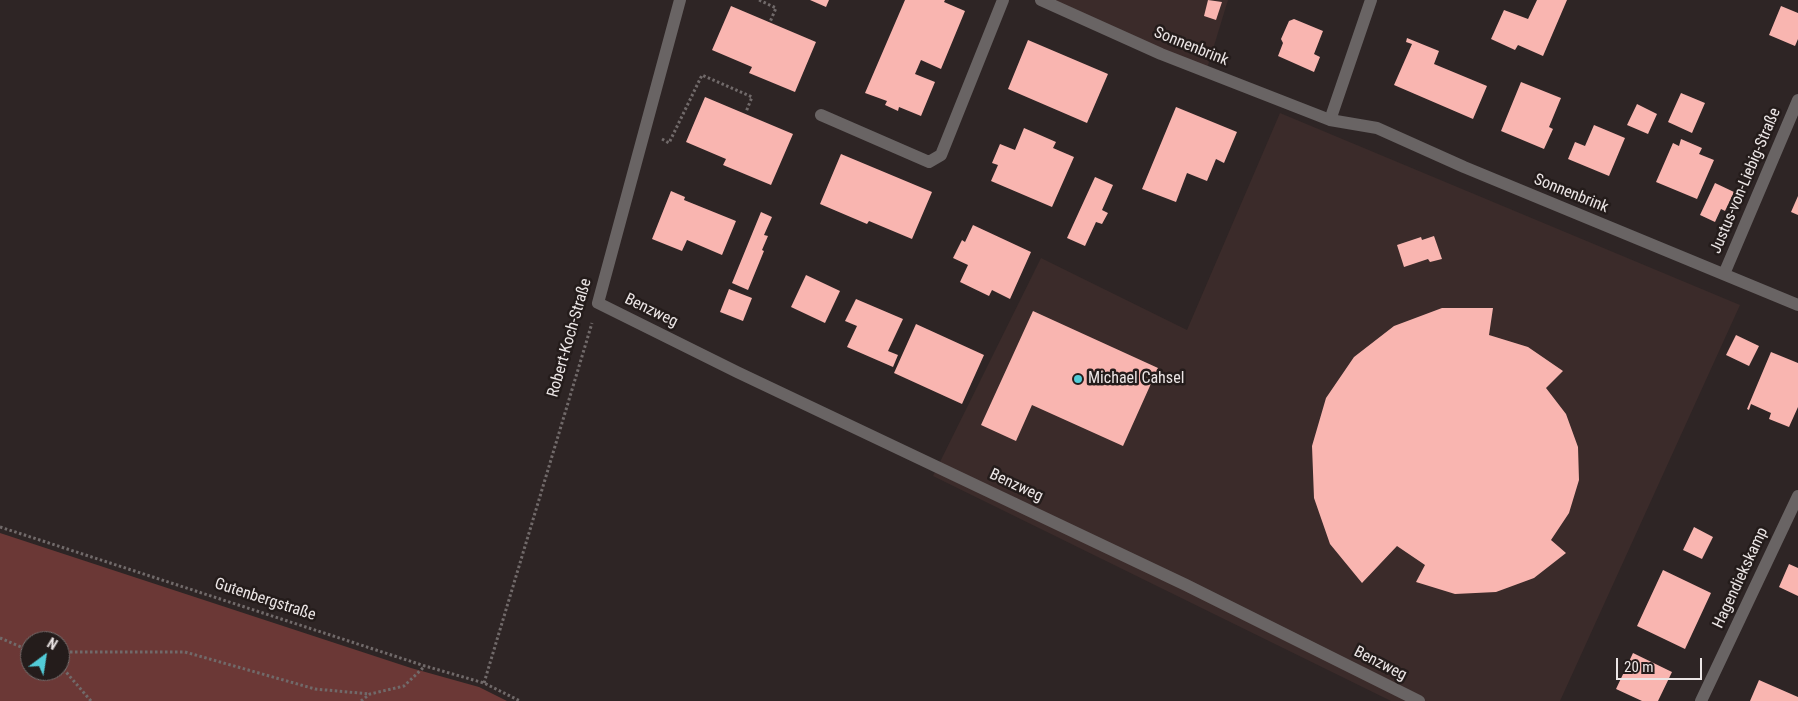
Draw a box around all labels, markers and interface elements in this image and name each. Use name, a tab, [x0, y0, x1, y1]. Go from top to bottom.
street label: Sonnenbrink	[1151, 23, 1231, 71]
street label: Justus-von-Liebig-Straße	[1707, 105, 1785, 257]
street label: Sonnenbrink	[1531, 170, 1611, 218]
street label: Robert-Koch-Straße	[544, 276, 596, 400]
street label: Benzweg	[621, 290, 681, 332]
place label: Michael Cahsel	[1088, 369, 1184, 389]
marker: Michael Cahsel	[1072, 373, 1084, 385]
street label: Benzweg	[986, 465, 1046, 507]
street label: Hagendiekskamp	[1709, 524, 1773, 632]
street label: Gutenbergstraße	[212, 575, 318, 625]
north arrow	[20, 631, 70, 681]
text: N	[44, 635, 60, 653]
street label: Benzweg	[1350, 643, 1410, 685]
scale bar	[1618, 648, 1704, 680]
text: 20 m	[1624, 658, 1654, 676]

